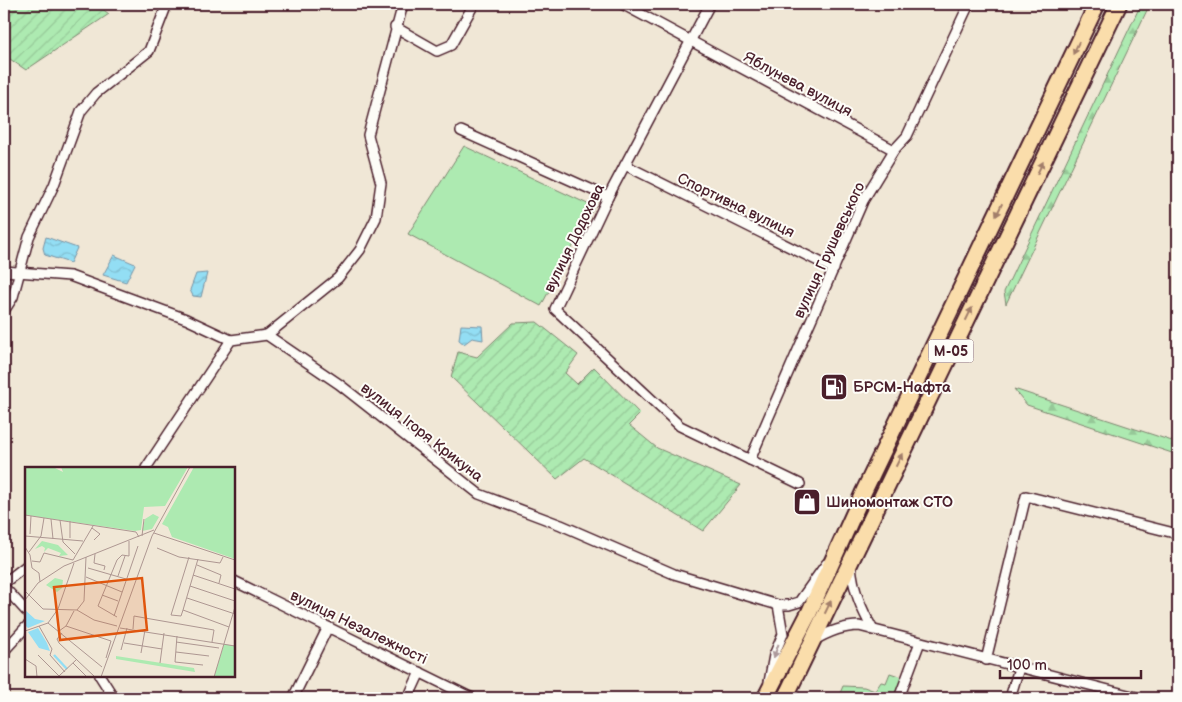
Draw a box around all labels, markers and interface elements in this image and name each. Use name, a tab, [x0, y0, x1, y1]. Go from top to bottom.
one-way arrow	[1072, 41, 1080, 55]
street label: Яблунева вулиця	[740, 48, 855, 121]
one-way arrow	[1036, 160, 1044, 175]
street label: Спортивна вулиця	[674, 169, 798, 242]
street label: вулиця Грушевського	[790, 179, 869, 321]
street label: вулиця Додохова	[540, 181, 609, 296]
one-way arrow	[994, 203, 1002, 217]
one-way arrow	[965, 307, 973, 321]
road number: М-05	[928, 340, 974, 362]
fuel station icon: БРСМ-Нафта	[819, 372, 849, 402]
place label: БРСМ-Нафта	[853, 378, 951, 397]
street label: вулиця Ігоря Крикуна	[357, 379, 487, 486]
one-way arrow	[895, 453, 903, 468]
inset map	[25, 467, 235, 677]
shop icon: Шиномонтаж СТО	[792, 487, 822, 517]
place label: Шиномонтаж СТО	[826, 493, 953, 512]
street label: вулиця Незалежності	[287, 586, 430, 669]
one-way arrow	[825, 600, 833, 614]
one-way arrow	[772, 644, 780, 659]
scale bar	[1000, 647, 1141, 679]
text: 100 m	[1007, 656, 1047, 675]

